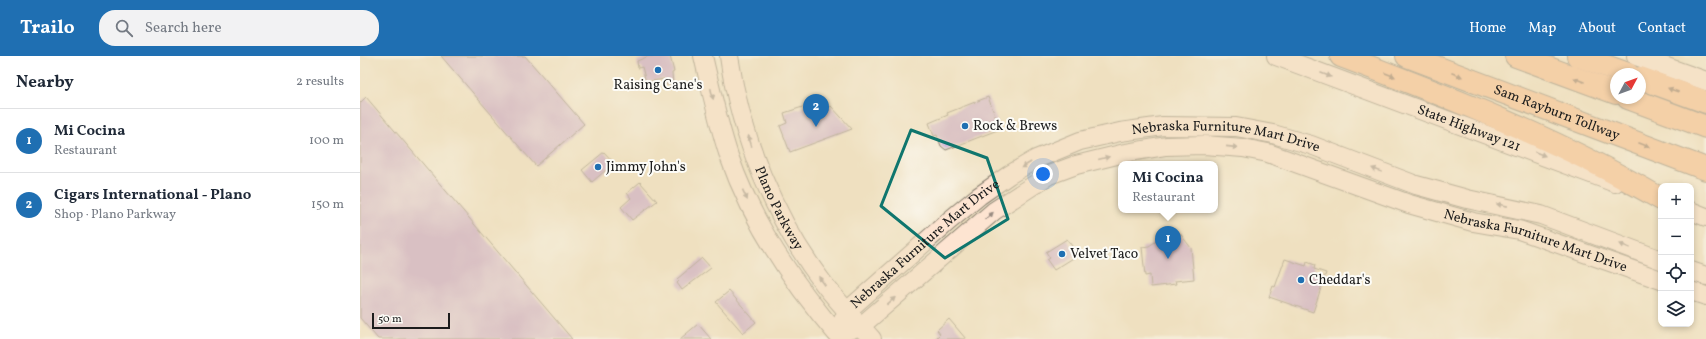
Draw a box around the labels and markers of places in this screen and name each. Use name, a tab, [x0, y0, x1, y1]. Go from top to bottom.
marker: Raising Cane's	[653, 65, 663, 75]
place label: Raising Cane's	[614, 76, 702, 95]
pin: 2	[803, 94, 829, 127]
place label: Rock & Brews	[973, 117, 1057, 136]
marker: Rock & Brews	[960, 121, 970, 131]
place label: Jimmy John's	[606, 158, 686, 177]
marker: Jimmy John's	[593, 162, 603, 172]
pin: 1	[1155, 226, 1181, 259]
place label: Velvet Taco	[1070, 245, 1138, 264]
marker: Velvet Taco	[1057, 249, 1067, 259]
place label: Cheddar's	[1309, 271, 1371, 290]
marker: Cheddar's	[1296, 275, 1306, 285]

